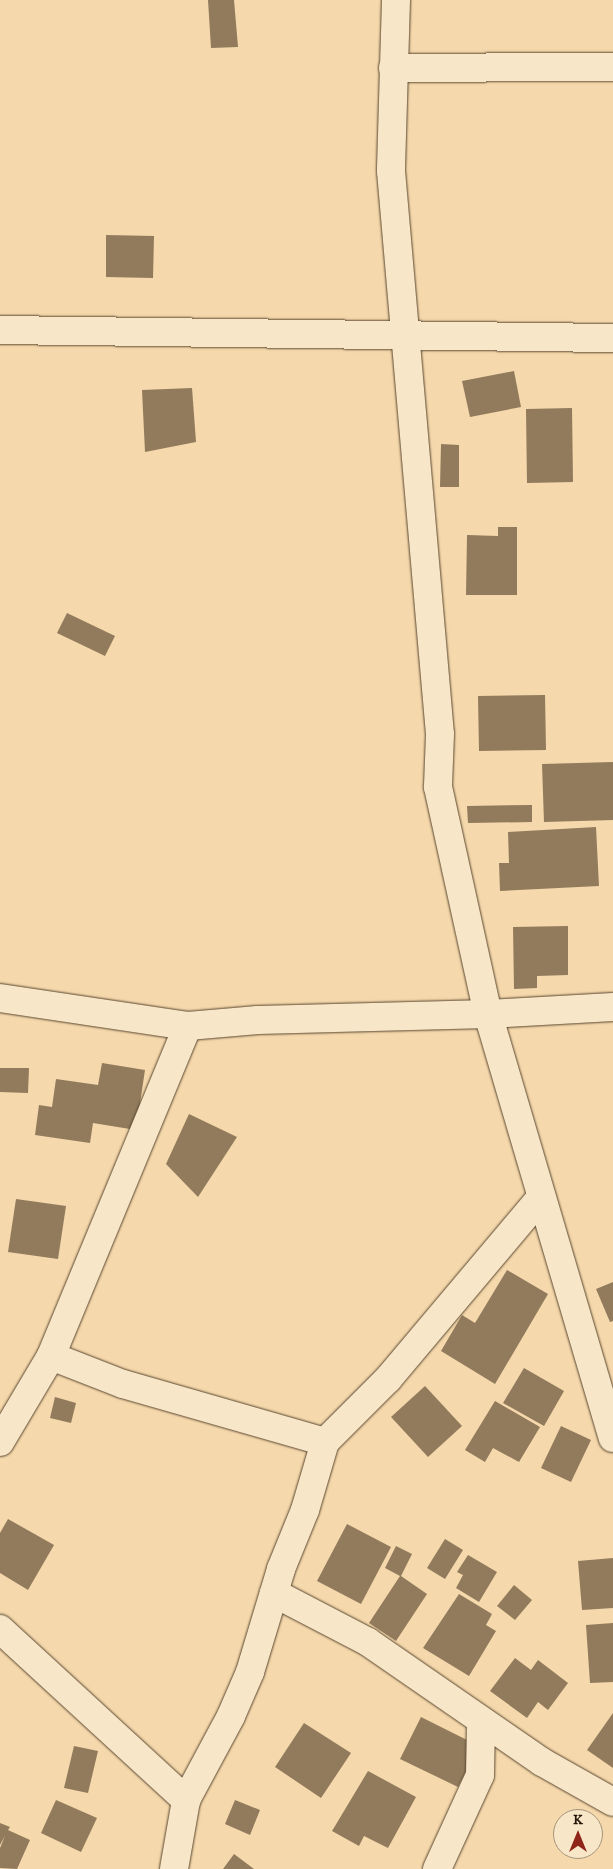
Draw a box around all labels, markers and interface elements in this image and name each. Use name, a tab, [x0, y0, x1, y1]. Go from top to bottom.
north arrow	[553, 1809, 603, 1859]
text: K	[573, 1811, 583, 1829]

